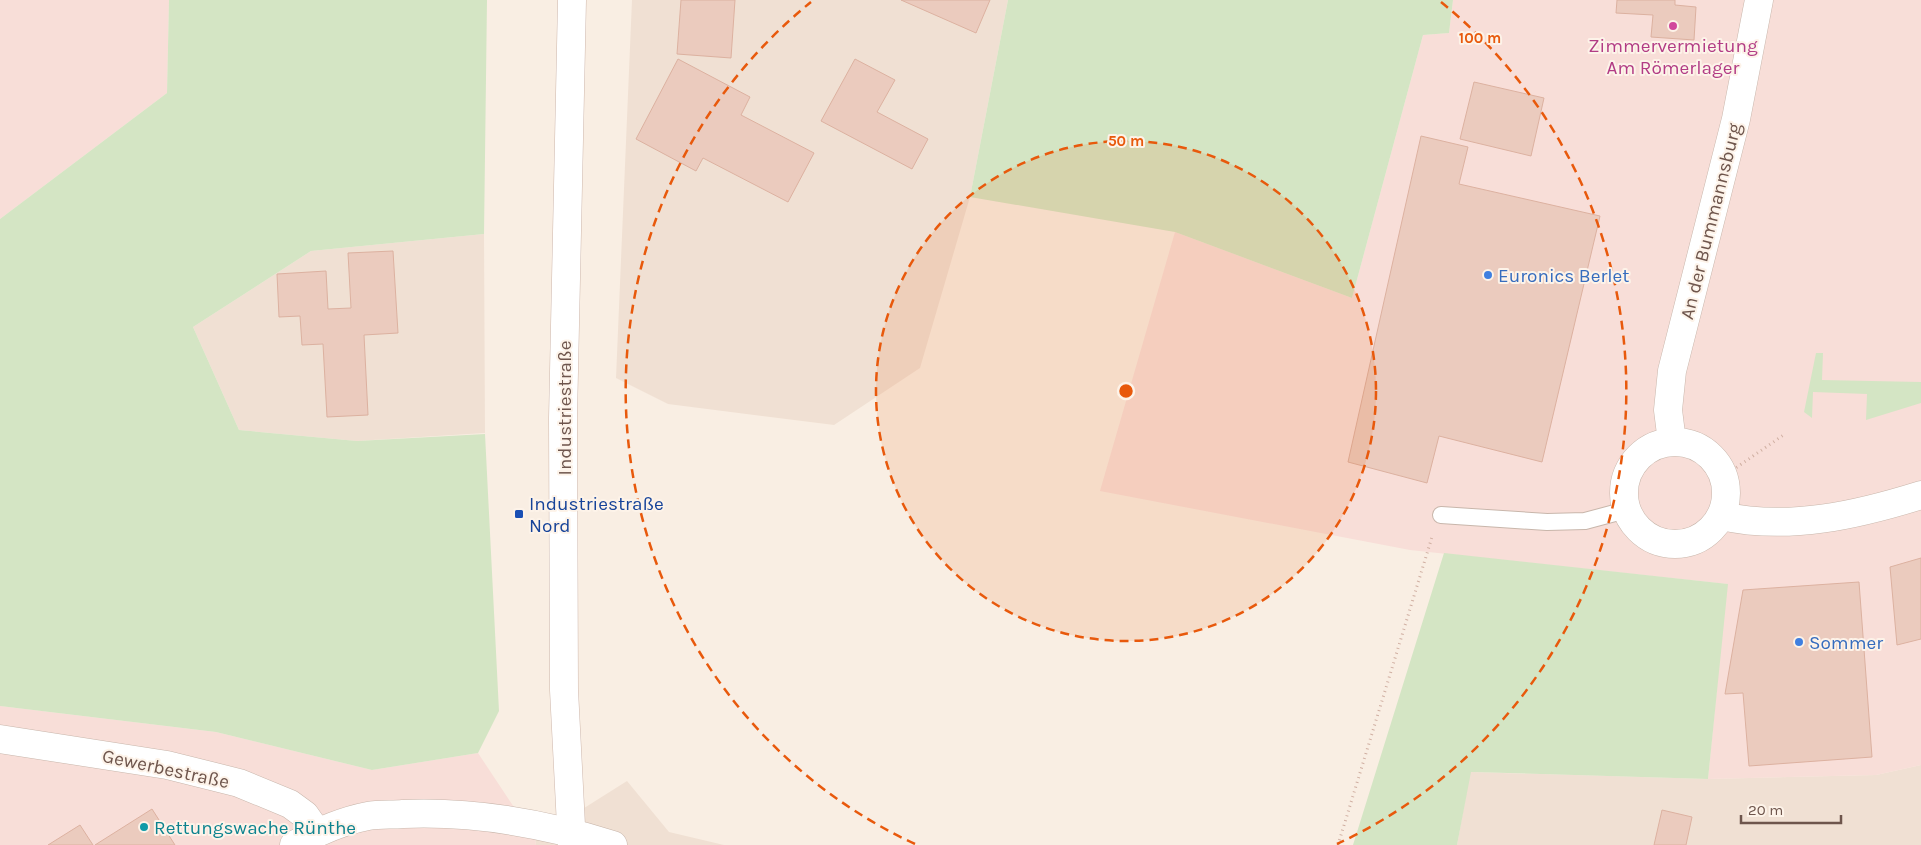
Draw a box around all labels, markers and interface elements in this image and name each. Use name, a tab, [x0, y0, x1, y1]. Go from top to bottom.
marker: Zimmervermietung Am Römerlager	[1667, 20, 1679, 32]
text: 100 m	[1459, 29, 1501, 47]
place label: Zimmervermietung Am Römerlager	[1588, 35, 1758, 79]
street label: An der Bummannsburg	[1676, 121, 1746, 322]
text: 50 m	[1108, 132, 1144, 150]
place label: Euronics Berlet	[1498, 265, 1630, 287]
marker: Euronics Berlet	[1482, 269, 1494, 281]
street label: Industriestraße	[554, 341, 576, 475]
centre of rings	[1117, 382, 1135, 400]
place label: Industriestraße Nord	[529, 493, 664, 537]
marker: Industriestraße Nord	[513, 508, 525, 520]
place label: Sommer	[1809, 632, 1883, 654]
marker: Sommer	[1793, 636, 1805, 648]
street label: Gewerbestraße	[100, 745, 231, 793]
scale bar	[1741, 792, 1841, 824]
text: 20 m	[1748, 801, 1783, 819]
place label: Rettungswache Rünthe	[154, 817, 356, 839]
marker: Rettungswache Rünthe	[138, 821, 150, 833]

